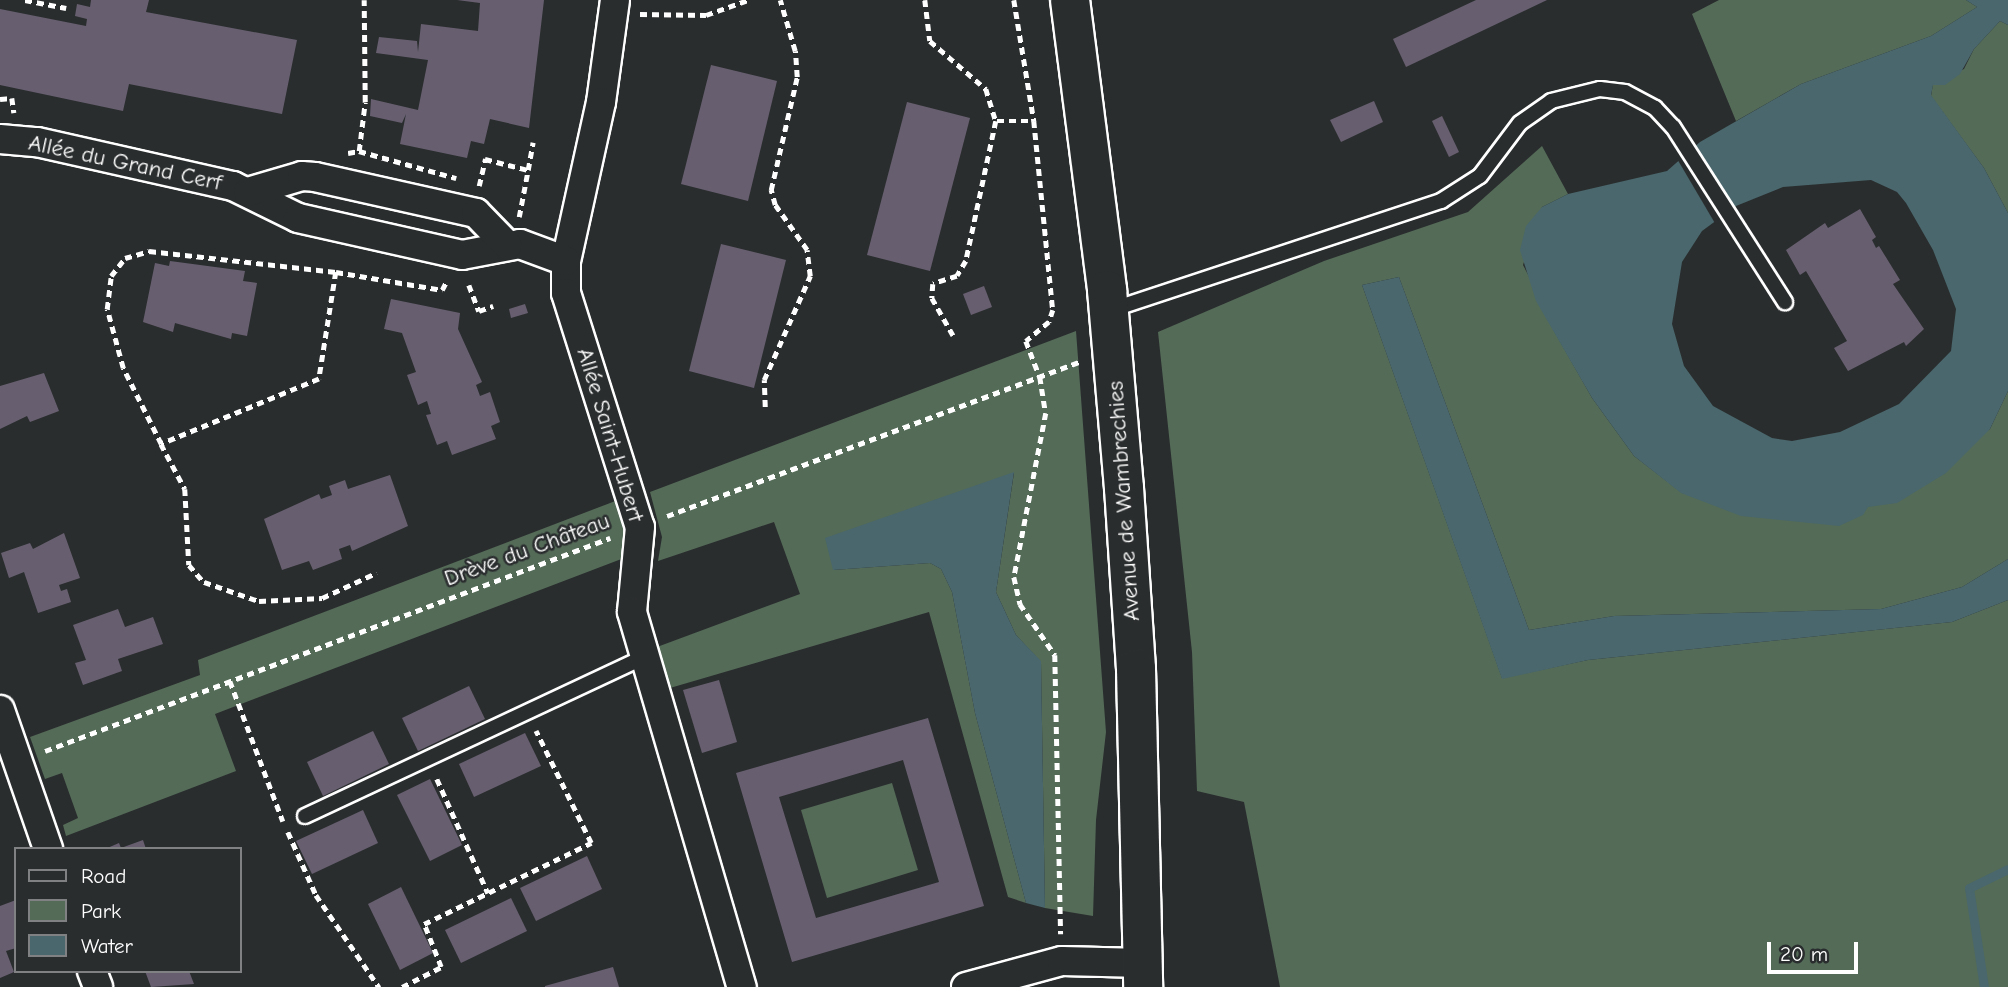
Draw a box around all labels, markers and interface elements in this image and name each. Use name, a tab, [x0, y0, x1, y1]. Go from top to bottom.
street label: Allée du Grand Cerf	[26, 129, 224, 197]
street label: Allée Saint-Hubert	[570, 345, 650, 525]
street label: Avenue de Wambrechies	[1102, 380, 1146, 622]
street label: Drève du Château	[441, 507, 613, 593]
legend	[14, 847, 242, 973]
text: Road	[81, 864, 126, 888]
text: Park	[81, 899, 121, 923]
scale bar	[1770, 928, 1861, 972]
text: Water	[81, 934, 133, 958]
text: 20 m	[1780, 942, 1828, 966]

